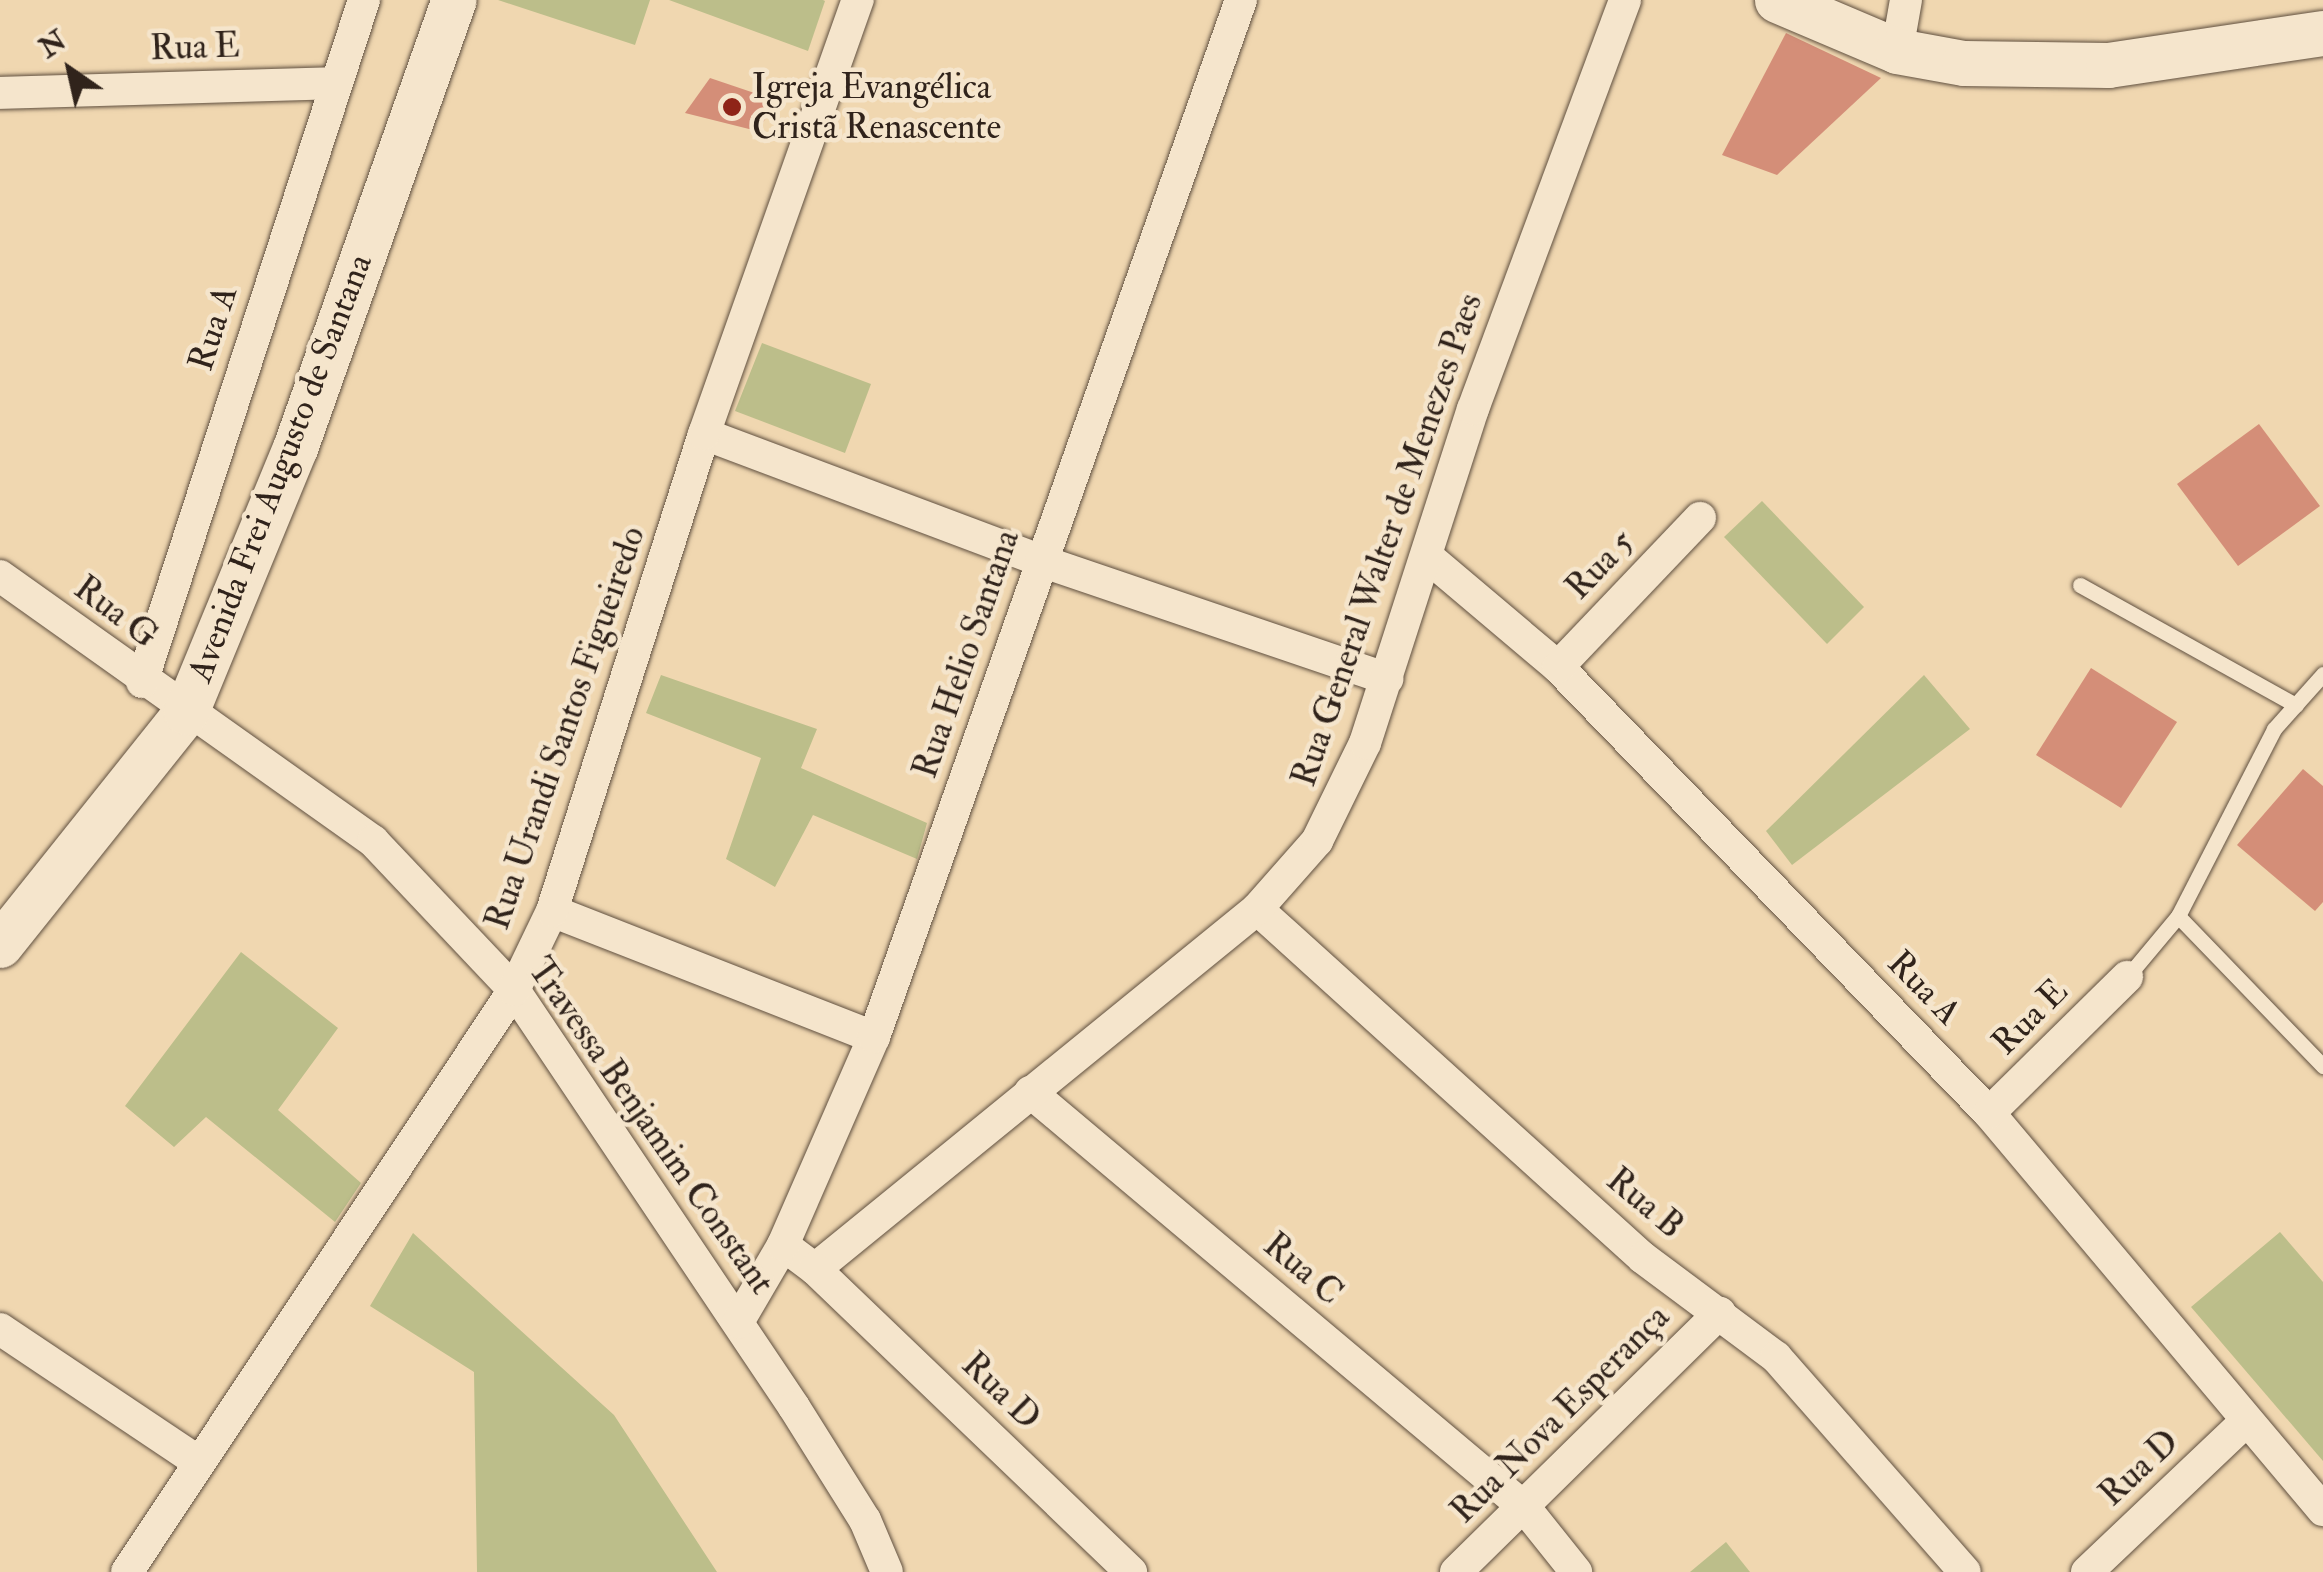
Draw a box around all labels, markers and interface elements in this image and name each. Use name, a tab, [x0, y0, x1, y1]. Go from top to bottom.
north arrow	[20, 20, 120, 120]
text: N	[33, 23, 73, 66]
street label: Rua E	[149, 24, 241, 70]
place label: Igreja Evangélica Cristã Renascente	[752, 66, 1001, 148]
marker: Igreja Evangélica Cristã Renascente	[721, 96, 743, 118]
street label: Avenida Frei Augusto de Santana	[179, 248, 381, 688]
street label: Rua A	[180, 280, 246, 376]
street label: Rua General Walter de Menezes Paes	[1283, 288, 1491, 792]
street label: Rua Urandi Santos Figueiredo	[476, 521, 654, 935]
street label: Rua 5	[1557, 522, 1643, 608]
street label: Rua Helio Santana	[904, 524, 1028, 784]
street label: Rua G	[66, 567, 166, 657]
street label: Rua A	[1879, 942, 1969, 1034]
street label: Travessa Benjamim Constant	[519, 950, 783, 1302]
street label: Rua E	[1983, 970, 2077, 1064]
street label: Rua B	[1598, 1159, 1692, 1247]
street label: Rua C	[1255, 1224, 1351, 1314]
street label: Rua Nova Esperança	[1442, 1296, 1678, 1532]
street label: Rua D	[953, 1344, 1049, 1438]
street label: Rua D	[2091, 1421, 2187, 1515]

